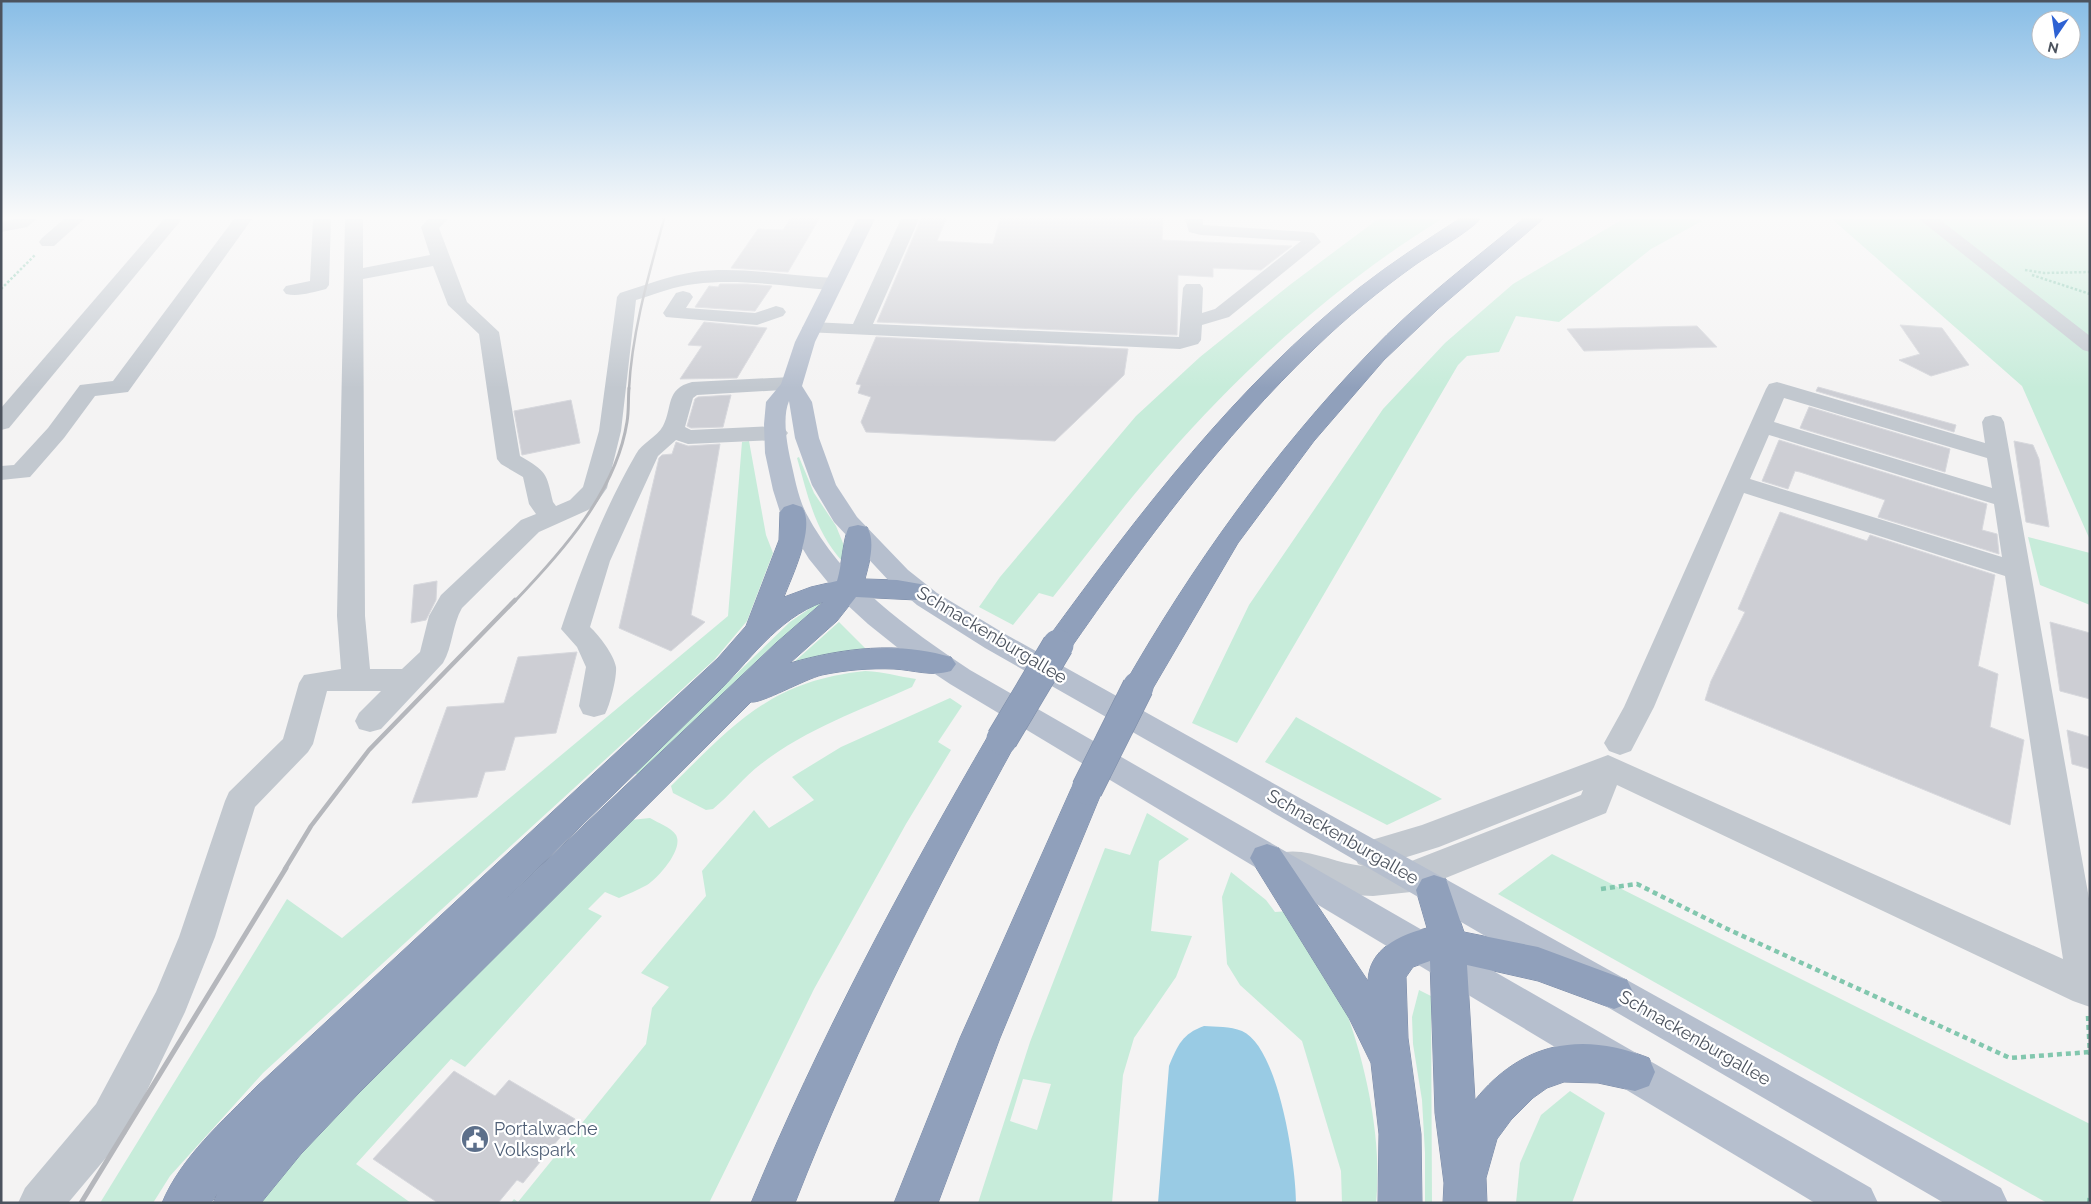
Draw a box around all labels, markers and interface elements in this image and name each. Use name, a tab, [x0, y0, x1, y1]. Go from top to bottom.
north arrow	[2031, 10, 2081, 60]
text: N	[2046, 39, 2060, 57]
street label: Schnackenburgallee	[913, 581, 1071, 688]
street label: Schnackenburgallee	[1264, 785, 1423, 889]
street label: Schnackenburgallee	[1616, 986, 1775, 1090]
place label: Portalwache Volkspark	[494, 1118, 598, 1160]
public building icon: Portalwache Volkspark	[460, 1124, 490, 1154]

